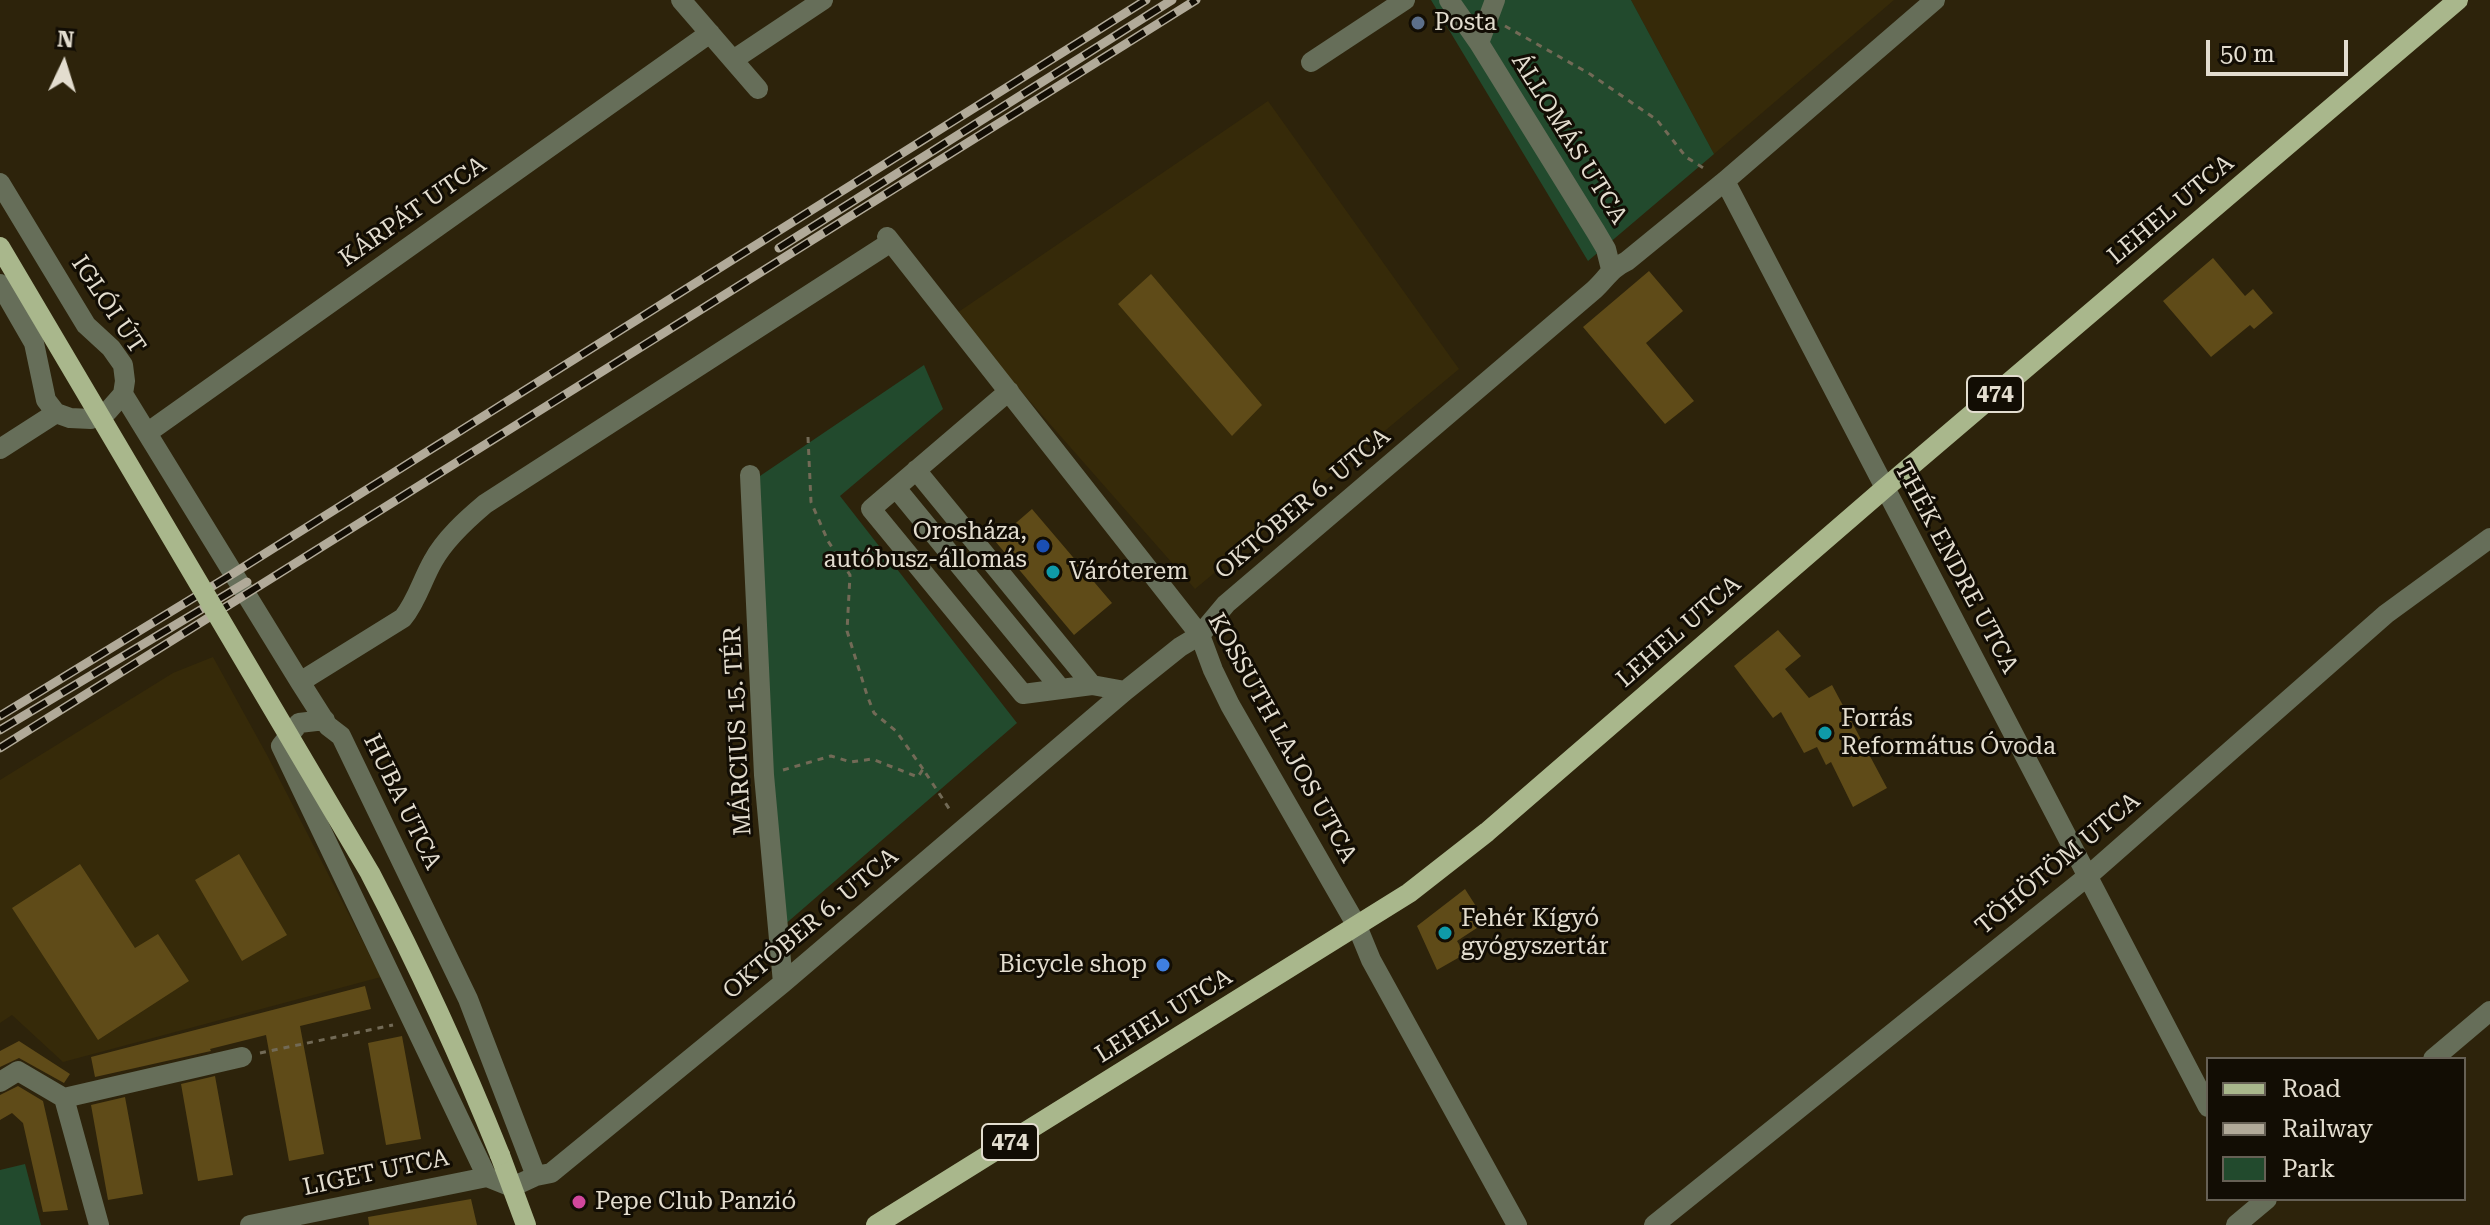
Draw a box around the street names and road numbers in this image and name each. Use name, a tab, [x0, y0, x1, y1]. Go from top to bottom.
street label: ÁLLOMÁS UTCA	[1505, 48, 1633, 230]
street label: LEHEL UTCA	[2102, 149, 2240, 271]
street label: KÁRPÁT UTCA	[334, 151, 492, 273]
street label: IGLÓI ÚT	[65, 251, 151, 359]
road number: 474	[1967, 376, 2023, 412]
street label: OKTÓBER 6. UTCA	[1210, 422, 1396, 586]
street label: THÉK ENDRE UTCA	[1888, 457, 2024, 679]
street label: LEHEL UTCA	[1611, 570, 1747, 694]
street label: KOSSUTH LAJOS UTCA	[1201, 608, 1363, 868]
street label: MÁRCIUS 15. TÉR	[718, 626, 758, 836]
street label: HUBA UTCA	[357, 730, 447, 874]
street label: TÖHÖTÖM UTCA	[1970, 787, 2146, 941]
street label: OKTÓBER 6. UTCA	[718, 842, 904, 1006]
street label: LEHEL UTCA	[1090, 963, 1238, 1069]
road number: 474	[982, 1124, 1038, 1160]
street label: LIGET UTCA	[300, 1143, 452, 1203]

